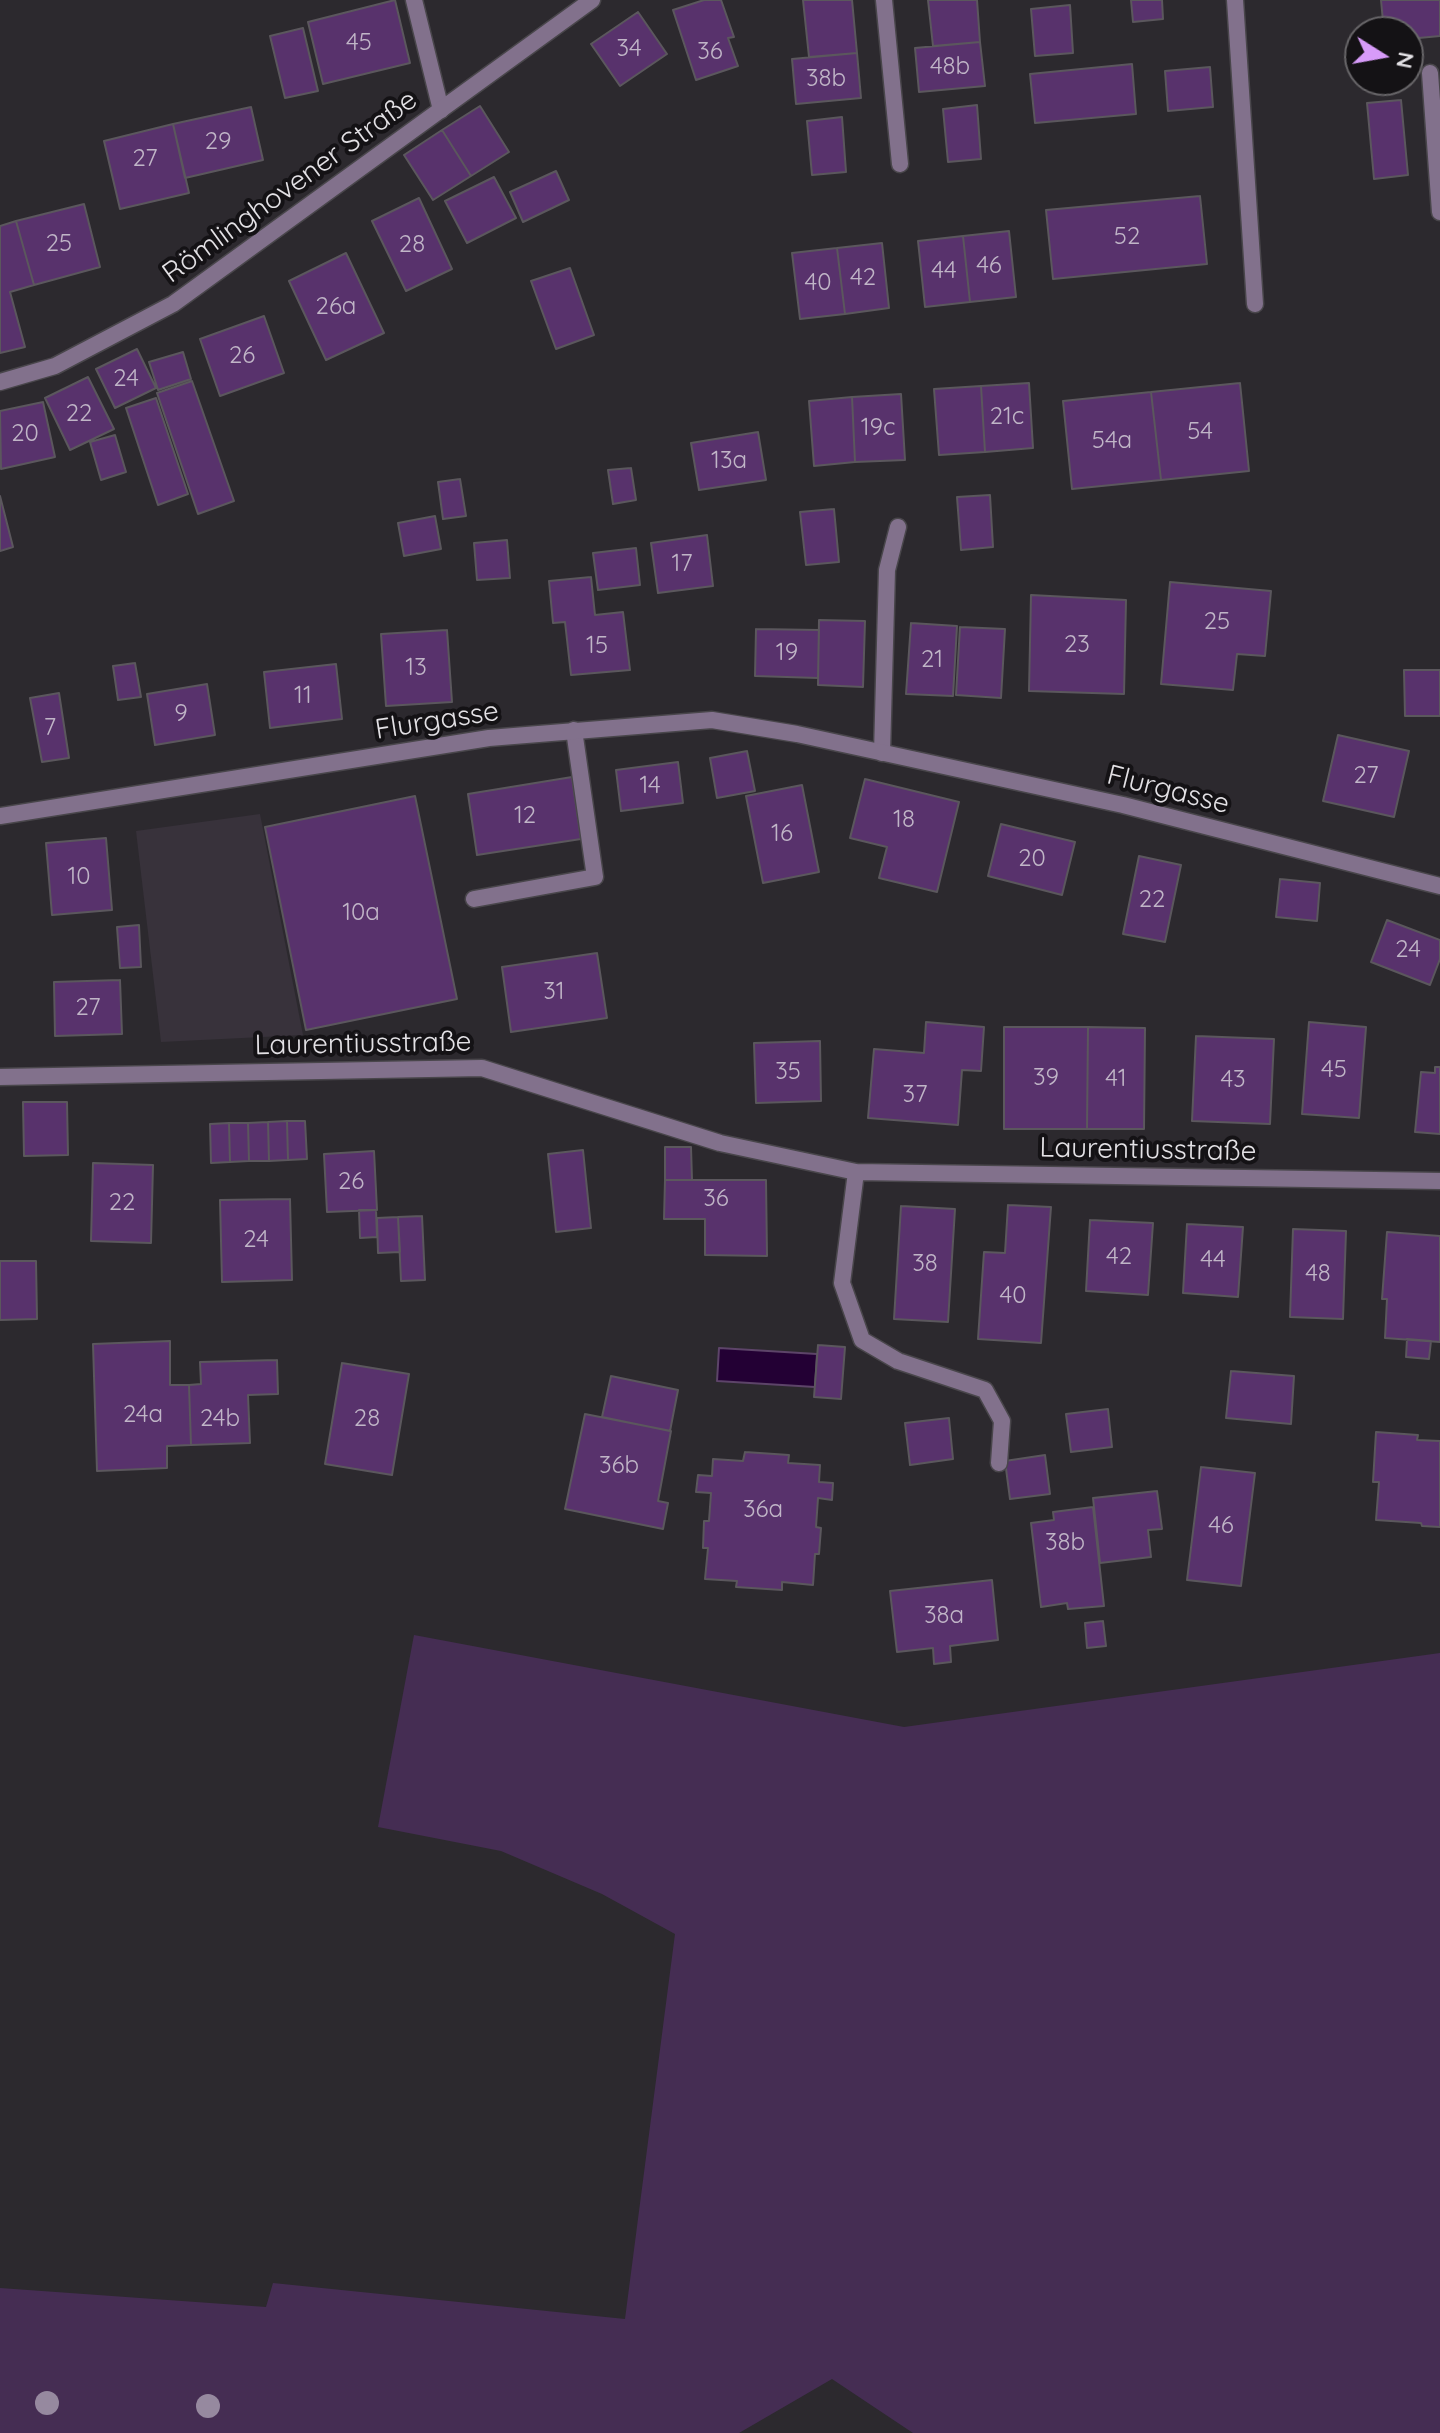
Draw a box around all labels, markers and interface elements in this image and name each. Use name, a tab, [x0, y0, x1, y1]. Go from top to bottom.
north arrow	[1344, 16, 1424, 96]
house number: 45	[346, 29, 372, 57]
house number: 34	[616, 35, 642, 63]
house number: 36	[697, 38, 723, 66]
text: N	[1390, 50, 1421, 71]
house number: 48b	[930, 53, 970, 81]
house number: 38b	[806, 65, 846, 93]
street label: Römlinghovener Straße	[156, 83, 424, 291]
house number: 29	[205, 128, 231, 156]
house number: 27	[132, 145, 158, 173]
house number: 52	[1114, 223, 1140, 251]
house number: 25	[46, 230, 72, 258]
house number: 28	[399, 231, 425, 259]
house number: 46	[976, 252, 1002, 280]
house number: 44	[931, 257, 957, 285]
house number: 42	[850, 264, 876, 292]
house number: 40	[805, 269, 831, 297]
house number: 26a	[316, 293, 356, 321]
house number: 26	[229, 342, 255, 370]
house number: 24	[113, 365, 139, 393]
house number: 22	[66, 400, 92, 428]
house number: 21c	[990, 403, 1024, 431]
house number: 19c	[861, 414, 895, 442]
house number: 54	[1187, 418, 1213, 446]
house number: 20	[11, 420, 39, 448]
house number: 54a	[1092, 427, 1132, 455]
house number: 13a	[711, 447, 747, 475]
house number: 17	[671, 550, 693, 578]
house number: 25	[1204, 608, 1230, 636]
house number: 23	[1064, 631, 1090, 659]
house number: 15	[586, 632, 608, 660]
house number: 19	[776, 639, 798, 667]
house number: 21	[921, 646, 943, 674]
house number: 13	[405, 654, 427, 682]
house number: 11	[294, 682, 312, 710]
street label: Flurgasse	[373, 695, 501, 747]
house number: 9	[174, 700, 188, 728]
house number: 7	[44, 714, 56, 742]
street label: Flurgasse	[1103, 759, 1233, 821]
house number: 27	[1353, 762, 1379, 790]
house number: 14	[639, 772, 661, 800]
house number: 12	[514, 802, 536, 830]
house number: 18	[893, 806, 915, 834]
house number: 16	[771, 820, 793, 848]
house number: 20	[1018, 845, 1046, 873]
house number: 10	[67, 863, 91, 891]
house number: 22	[1139, 886, 1165, 914]
house number: 10a	[342, 899, 380, 927]
house number: 24	[1395, 936, 1421, 964]
house number: 31	[543, 978, 565, 1006]
house number: 27	[75, 994, 101, 1022]
street label: Laurentiusstraße	[254, 1025, 472, 1063]
house number: 45	[1321, 1056, 1347, 1084]
house number: 35	[775, 1058, 801, 1086]
house number: 39	[1033, 1064, 1059, 1092]
house number: 41	[1105, 1065, 1127, 1093]
house number: 43	[1220, 1066, 1246, 1094]
house number: 37	[903, 1081, 927, 1109]
street label: Laurentiusstraße	[1039, 1131, 1257, 1169]
house number: 26	[338, 1168, 364, 1196]
house number: 36	[703, 1185, 729, 1213]
house number: 22	[109, 1189, 135, 1217]
house number: 24	[243, 1226, 269, 1254]
house number: 42	[1106, 1243, 1132, 1271]
house number: 44	[1200, 1246, 1226, 1274]
house number: 38	[912, 1250, 938, 1278]
house number: 48	[1305, 1260, 1331, 1288]
house number: 40	[1000, 1282, 1026, 1310]
house number: 24a	[123, 1401, 163, 1429]
house number: 24b	[200, 1405, 240, 1433]
house number: 28	[354, 1405, 380, 1433]
house number: 36b	[599, 1452, 639, 1480]
house number: 36a	[743, 1496, 783, 1524]
house number: 46	[1208, 1512, 1234, 1540]
house number: 38b	[1045, 1529, 1085, 1557]
house number: 38a	[924, 1602, 964, 1630]

